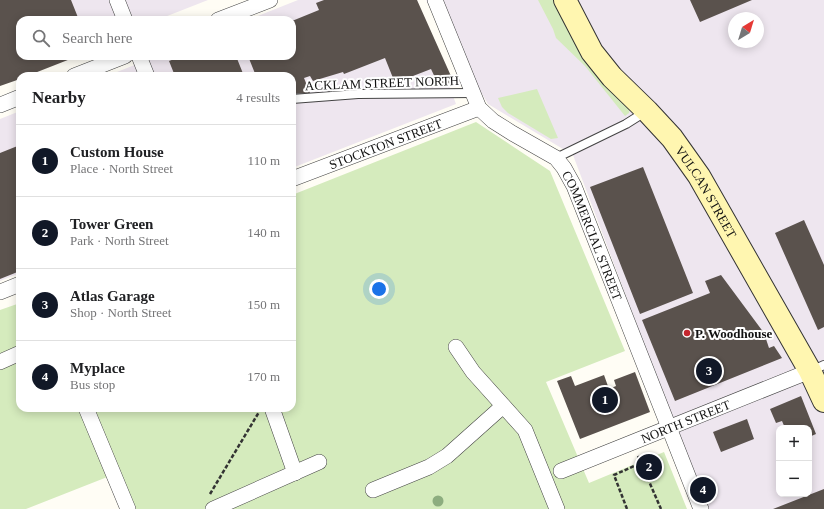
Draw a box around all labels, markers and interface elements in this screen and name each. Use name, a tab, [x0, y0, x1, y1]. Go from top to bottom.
north arrow	[728, 12, 764, 48]
search box	[16, 16, 296, 60]
icon: search	[30, 27, 52, 49]
text: Search here	[62, 30, 132, 46]
street label: ACKLAM STREET NORTH	[305, 73, 459, 93]
text: Nearby	[32, 88, 86, 107]
text: 4 results	[236, 90, 280, 105]
street label: STOCKTON STREET	[327, 115, 444, 172]
street label: VULCAN STREET	[672, 143, 740, 240]
text: Custom House	[70, 144, 164, 160]
text: 1	[42, 153, 48, 168]
text: 110 m	[248, 153, 280, 168]
text: Place · North Street	[70, 161, 173, 176]
street label: COMMERCIAL STREET	[559, 168, 626, 302]
text: Tower Green	[70, 216, 153, 232]
text: 2	[42, 225, 48, 240]
text: 140 m	[247, 225, 280, 240]
text: Park · North Street	[70, 233, 169, 248]
your location	[369, 279, 389, 299]
text: Atlas Garage	[70, 288, 155, 304]
text: 3	[42, 297, 48, 312]
text: 150 m	[247, 297, 280, 312]
text: Shop · North Street	[70, 305, 171, 320]
place label: P. Woodhouse	[695, 326, 773, 341]
marker: P. Woodhouse	[682, 328, 692, 338]
pin: 3	[696, 356, 722, 386]
text: Myplace	[70, 360, 125, 376]
text: 4	[42, 369, 48, 384]
text: 170 m	[247, 369, 280, 384]
text: Bus stop	[70, 377, 115, 392]
pin: 1	[592, 385, 618, 415]
street label: NORTH STREET	[638, 396, 732, 446]
map controls	[776, 425, 812, 497]
button: +	[776, 425, 812, 461]
pin: 2	[636, 452, 662, 482]
button: −	[776, 461, 812, 497]
pin: 4	[690, 475, 716, 505]

